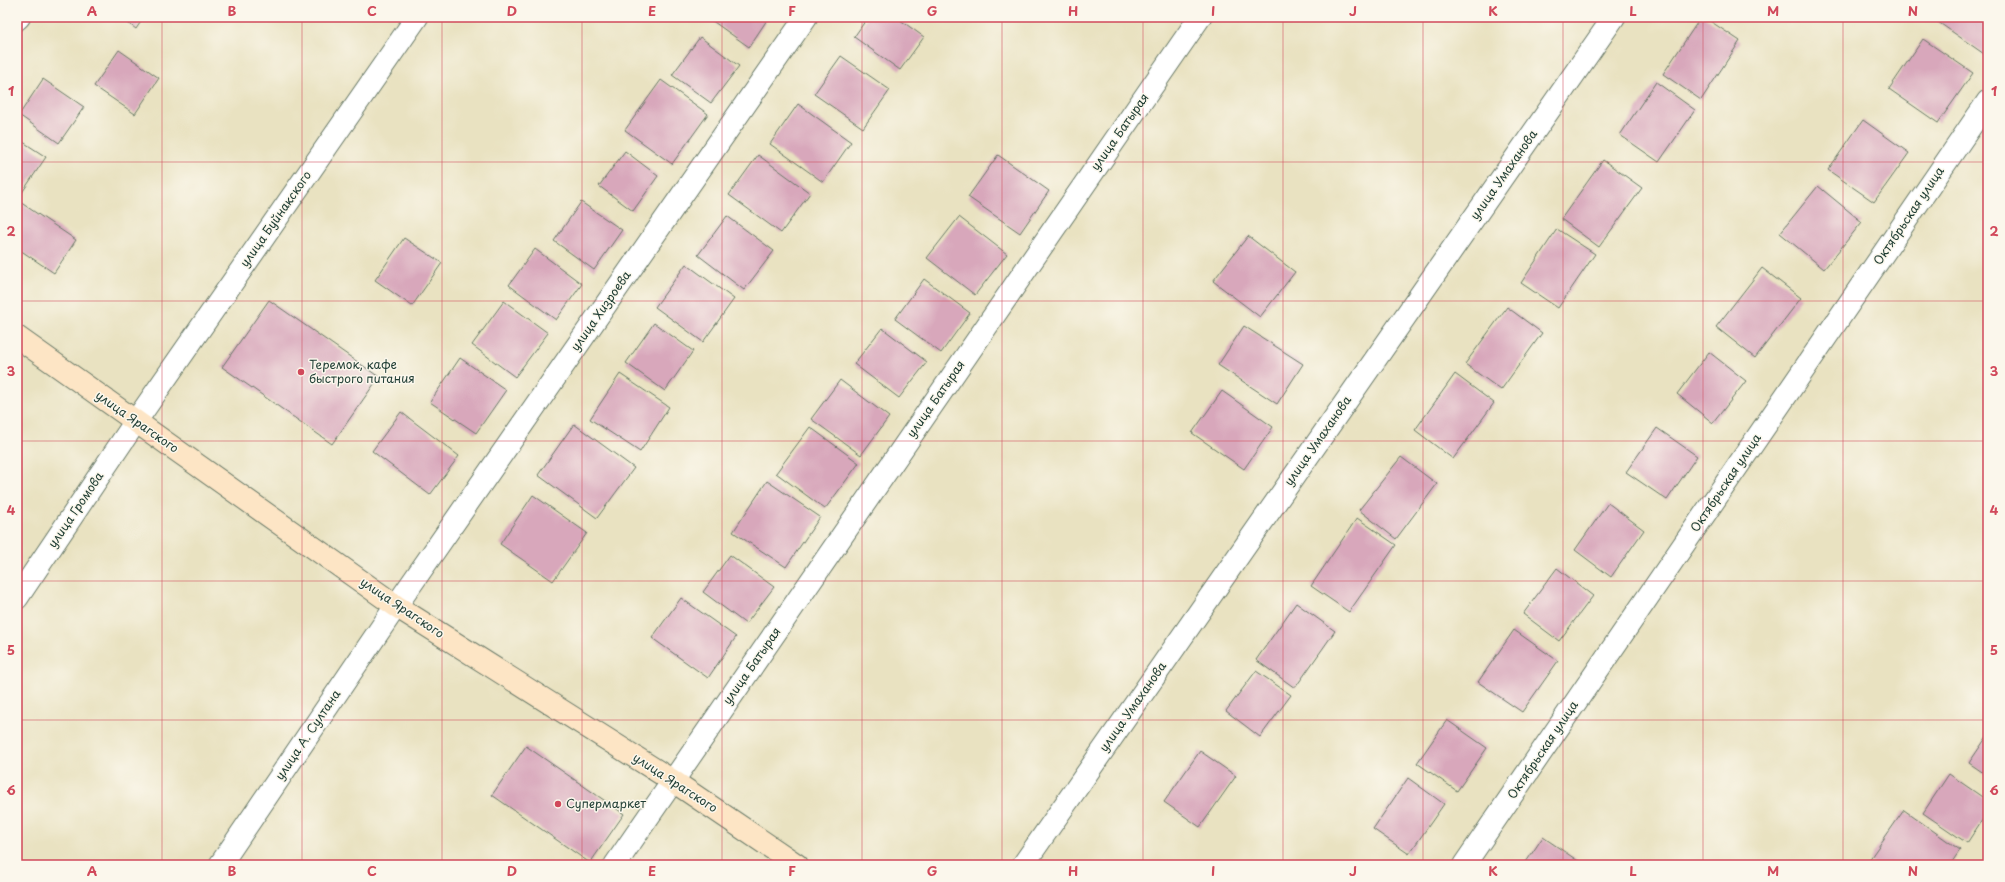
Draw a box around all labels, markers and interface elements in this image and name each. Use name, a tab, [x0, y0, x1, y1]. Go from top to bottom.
text: A	[87, 1, 97, 20]
text: B	[228, 1, 237, 20]
text: C	[367, 1, 377, 20]
text: D	[507, 1, 517, 20]
text: E	[648, 1, 656, 20]
text: F	[788, 1, 796, 20]
text: G	[927, 1, 937, 20]
text: H	[1068, 1, 1078, 20]
text: I	[1211, 1, 1215, 20]
text: J	[1349, 1, 1357, 20]
text: K	[1488, 1, 1498, 20]
text: L	[1629, 1, 1637, 20]
text: M	[1767, 1, 1779, 20]
text: N	[1908, 1, 1918, 20]
text: 1	[8, 81, 14, 100]
text: 1	[1991, 81, 1997, 100]
street label: улица Батырая	[1086, 89, 1153, 174]
street label: улица Умаханова	[1465, 125, 1541, 223]
street label: Октябрьская улица	[1868, 162, 1948, 268]
street label: улица Буйнакского	[235, 166, 315, 270]
text: 2	[6, 221, 16, 240]
text: 2	[1989, 221, 1999, 240]
street label: улица Хизроева	[566, 266, 635, 354]
place label: Теремок, кафе быстрого питания	[309, 355, 415, 387]
street label: улица Батырая	[902, 356, 969, 441]
text: 3	[7, 361, 16, 380]
text: 3	[1990, 361, 1999, 380]
marker: Теремок, кафе быстрого питания	[296, 367, 306, 377]
street label: улица Ярагского	[92, 386, 183, 457]
street label: улица Умаханова	[1279, 391, 1355, 489]
street label: Октябрьская улица	[1685, 429, 1765, 535]
street label: улица Громова	[43, 467, 108, 551]
text: 4	[7, 500, 16, 519]
text: 4	[1990, 500, 1999, 519]
street label: улица Ярагского	[357, 572, 448, 642]
street label: улица Батырая	[718, 623, 785, 708]
text: 5	[7, 640, 15, 659]
text: 5	[1990, 640, 1998, 659]
street label: улица Умаханова	[1094, 657, 1170, 755]
street label: улица А. Султана	[270, 685, 344, 783]
street label: Октябрьская улица	[1502, 696, 1582, 802]
street label: улица Ярагского	[630, 748, 722, 816]
text: 6	[6, 780, 16, 799]
text: 6	[1989, 780, 1999, 799]
place label: Супермаркет	[566, 794, 646, 812]
marker: Супермаркет	[553, 799, 563, 809]
text: A	[87, 861, 97, 880]
text: B	[228, 861, 237, 880]
text: C	[367, 861, 377, 880]
text: D	[507, 861, 517, 880]
text: E	[648, 861, 656, 880]
text: F	[788, 861, 796, 880]
text: G	[927, 861, 937, 880]
text: H	[1068, 861, 1078, 880]
text: I	[1211, 861, 1215, 880]
text: J	[1349, 861, 1357, 880]
text: K	[1488, 861, 1498, 880]
text: L	[1629, 861, 1637, 880]
text: M	[1767, 861, 1779, 880]
text: N	[1908, 861, 1918, 880]

